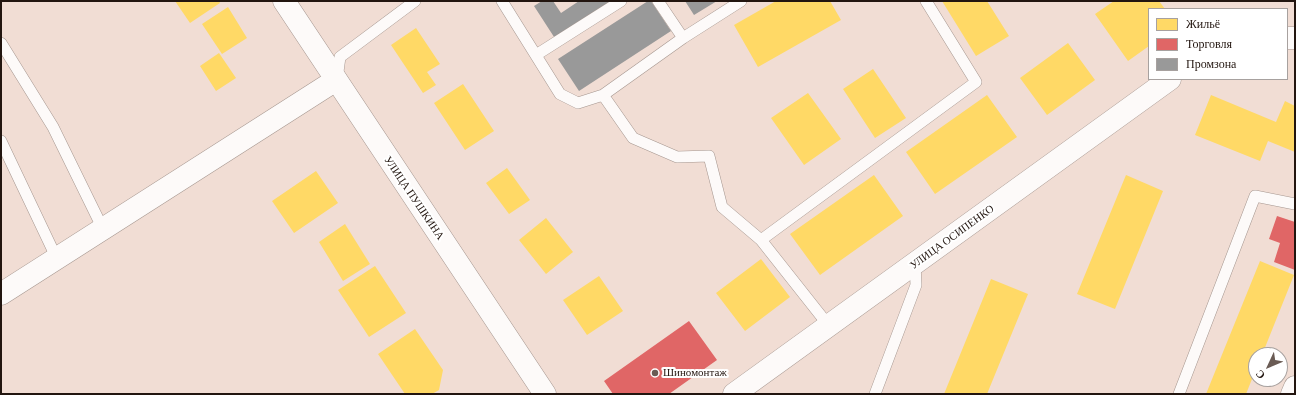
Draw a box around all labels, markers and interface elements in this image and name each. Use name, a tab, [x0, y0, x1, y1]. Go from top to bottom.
legend	[1148, 8, 1288, 80]
text: Жильё	[1186, 17, 1220, 31]
text: Торговля	[1186, 37, 1232, 51]
text: Промзона	[1186, 57, 1236, 71]
street label: УЛИЦА ПУШКИНА	[381, 154, 447, 242]
street label: УЛИЦА ОСИПЕНКО	[907, 202, 997, 272]
north arrow	[1248, 347, 1288, 387]
place label: Шиномонтаж	[663, 366, 727, 380]
marker: Шиномонтаж	[650, 368, 660, 378]
text: С	[1253, 368, 1267, 382]

